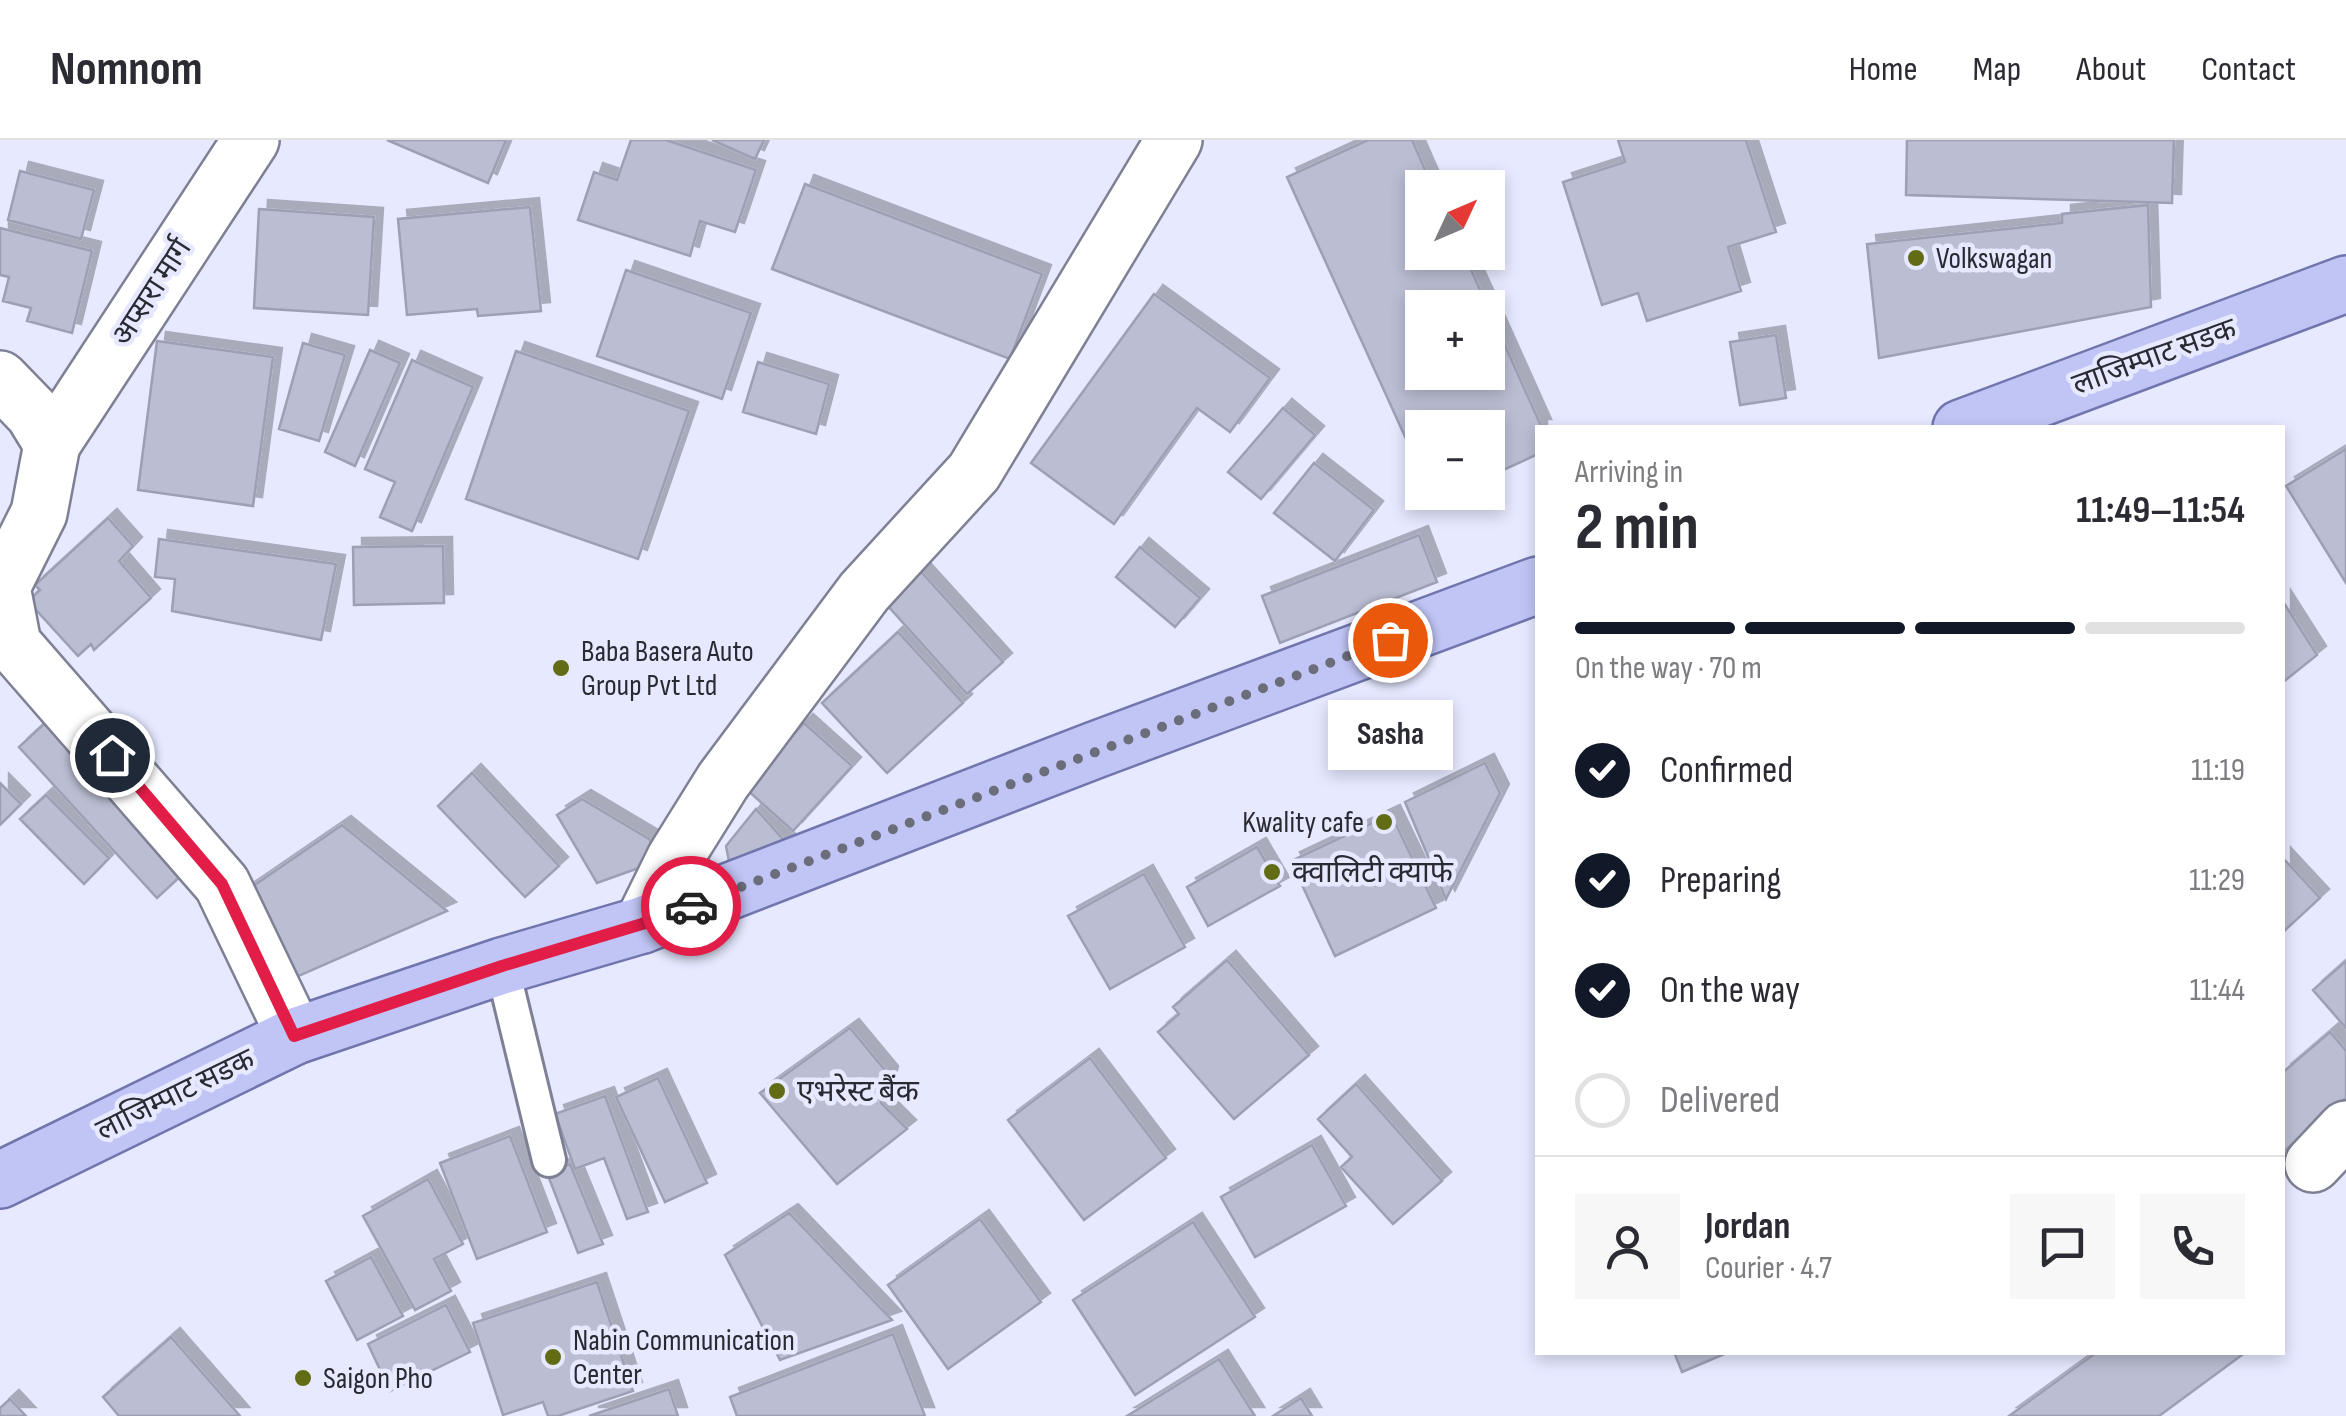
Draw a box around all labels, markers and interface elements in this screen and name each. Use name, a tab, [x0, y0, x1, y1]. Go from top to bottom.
text: Nomnom	[50, 41, 202, 98]
text: Home	[1849, 48, 1918, 91]
text: Map	[1973, 48, 2021, 91]
text: About	[2076, 48, 2146, 91]
text: Contact	[2201, 48, 2296, 91]
north arrow	[1405, 170, 1505, 270]
map controls	[1405, 170, 1505, 510]
street label: अप्सरा मार्ग	[104, 231, 200, 353]
place label: Volkswagan	[1936, 241, 2052, 277]
marker: Volkswagan	[1905, 247, 1927, 269]
button: +	[1405, 290, 1505, 390]
street label: लाजिम्पाट सडक	[2067, 310, 2242, 403]
button: −	[1405, 410, 1505, 510]
text: Arriving in	[1575, 453, 1683, 492]
text: 11:49–11:54	[2076, 488, 2245, 533]
text: 2 min	[1575, 490, 1699, 568]
pin	[1348, 598, 1433, 683]
icon: bag	[1363, 613, 1418, 668]
place label: Baba Basera Auto Group Pvt Ltd	[581, 634, 754, 704]
text: On the way · 70 m	[1575, 649, 1762, 688]
marker: Baba Basera Auto Group Pvt Ltd	[550, 657, 572, 679]
callout: Sasha	[1328, 700, 1452, 770]
pin	[70, 713, 155, 798]
text: Sasha	[1357, 715, 1424, 754]
icon: home	[85, 728, 140, 783]
icon: check	[1575, 743, 1630, 798]
text: Confirmed	[1660, 748, 1793, 793]
text: 11:19	[2191, 751, 2245, 790]
place label: Kwality cafe	[1242, 805, 1364, 841]
marker: Kwality cafe	[1373, 811, 1395, 833]
icon: check	[1575, 853, 1630, 908]
place label: क्वालिटी क्याफे	[1292, 854, 1454, 891]
courier	[641, 856, 741, 956]
text: Preparing	[1660, 858, 1781, 903]
marker: क्वालिटी क्याफे	[1261, 861, 1283, 883]
text: 11:29	[2189, 861, 2245, 900]
icon: car	[664, 879, 719, 934]
icon: check	[1575, 963, 1630, 1018]
text: On the way	[1660, 968, 1800, 1013]
text: 11:44	[2190, 971, 2245, 1010]
street label: लाजिम्पाट सडक	[90, 1041, 261, 1149]
place label: एभरेस्ट बैंक	[797, 1073, 920, 1110]
text: Delivered	[1660, 1078, 1780, 1123]
marker: एभरेस्ट बैंक	[766, 1080, 788, 1102]
button: person	[1575, 1194, 1680, 1299]
button: chat	[2010, 1194, 2115, 1299]
button: phone	[2140, 1194, 2245, 1299]
text: Jordan	[1705, 1204, 1790, 1249]
text: Courier · 4.7	[1705, 1249, 1832, 1288]
place label: Nabin Communication Center	[573, 1323, 795, 1393]
marker: Nabin Communication Center	[542, 1346, 564, 1368]
place label: Saigon Pho	[323, 1361, 433, 1397]
marker: Saigon Pho	[292, 1367, 314, 1389]

